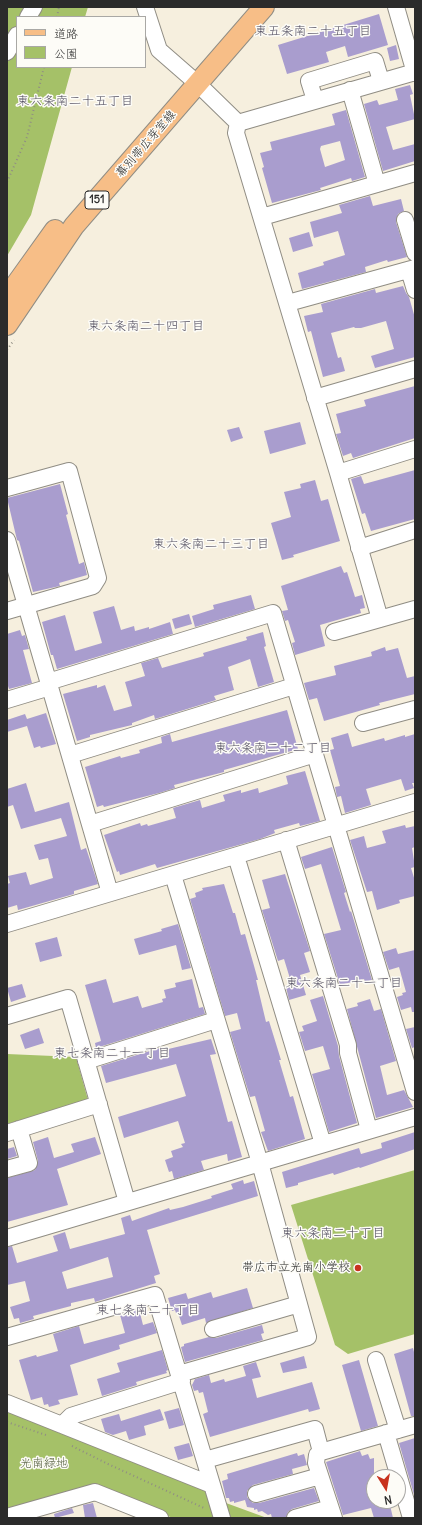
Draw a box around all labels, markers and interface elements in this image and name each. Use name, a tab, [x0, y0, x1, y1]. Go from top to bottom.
legend	[16, 16, 146, 68]
district label: 東五条南二十五丁目	[255, 23, 371, 39]
text: 道路	[54, 26, 78, 41]
text: 公園	[54, 46, 78, 61]
district label: 東六条南二十五丁目	[17, 93, 133, 109]
street label: 幕別帯広芽室線	[113, 108, 179, 180]
road number: 151	[85, 191, 109, 209]
district label: 東六条南二十四丁目	[88, 318, 204, 334]
district label: 東六条南二十三丁目	[153, 536, 269, 552]
district label: 東六条南二十二丁目	[215, 740, 331, 756]
district label: 東六条南二十一丁目	[286, 975, 402, 991]
district label: 東七条南二十一丁目	[54, 1045, 170, 1061]
district label: 東六条南二十丁目	[281, 1225, 385, 1241]
place label: 帯広市立光南小学校	[242, 1261, 350, 1275]
marker: 帯広市立光南小学校	[353, 1263, 363, 1273]
district label: 東七条南二十丁目	[96, 1302, 200, 1318]
park label: 光南緑地	[20, 1457, 68, 1471]
north arrow	[366, 1469, 406, 1509]
text: N	[383, 1492, 393, 1507]

